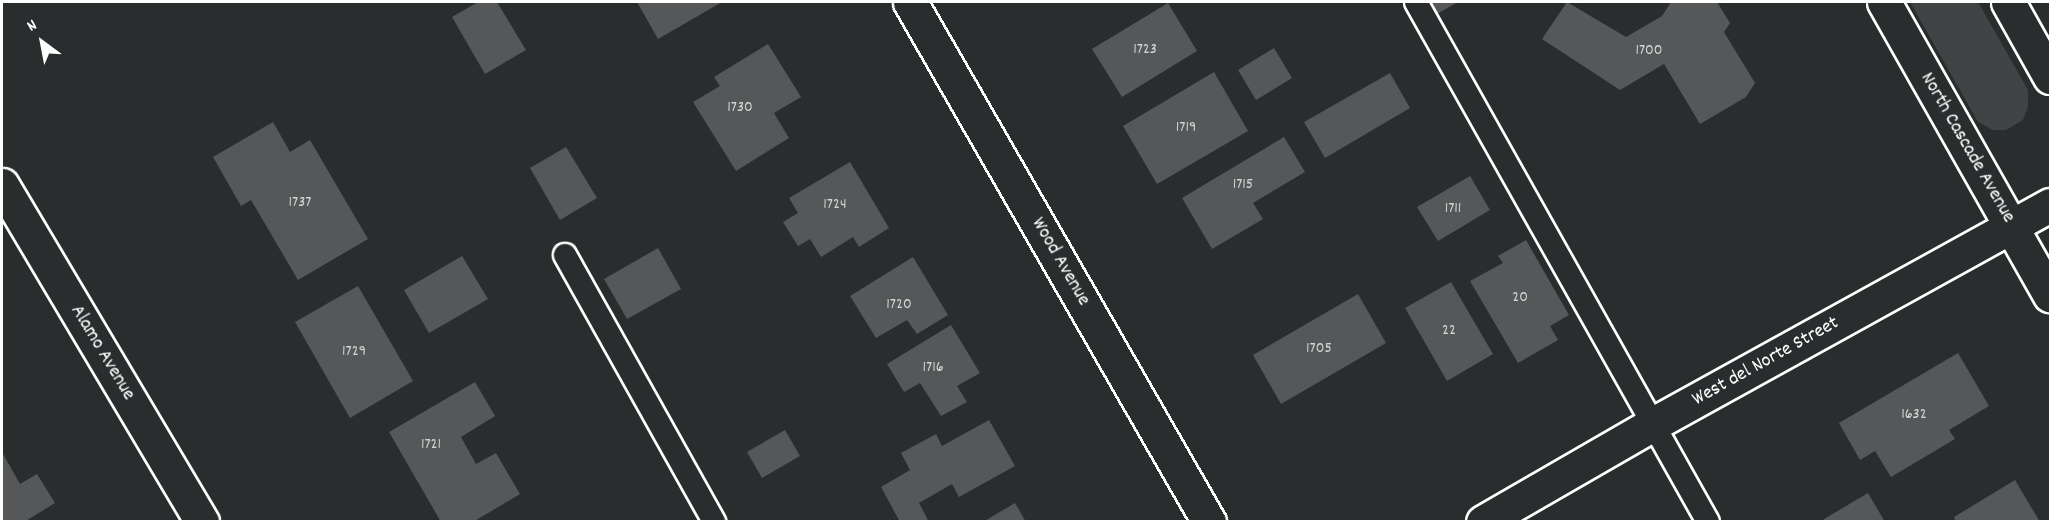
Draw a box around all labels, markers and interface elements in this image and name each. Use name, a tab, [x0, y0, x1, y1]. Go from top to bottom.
north arrow	[12, 12, 72, 72]
text: N	[23, 14, 42, 38]
house number: 1723	[1133, 40, 1157, 60]
house number: 1700	[1635, 41, 1663, 61]
street label: North Cascade Avenue	[1914, 68, 2020, 228]
house number: 1730	[727, 98, 753, 118]
house number: 1719	[1176, 118, 1196, 138]
house number: 1715	[1233, 175, 1253, 195]
house number: 1737	[289, 193, 311, 213]
house number: 1724	[823, 195, 847, 215]
house number: 1711	[1445, 199, 1461, 219]
street label: Wood Avenue	[1025, 214, 1095, 310]
house number: 20	[1512, 288, 1528, 308]
house number: 1720	[886, 295, 912, 315]
street label: Alamo Avenue	[64, 301, 140, 405]
street label: West del Norte Street	[1689, 312, 1843, 412]
house number: 22	[1442, 321, 1456, 341]
house number: 1705	[1306, 339, 1332, 359]
house number: 1729	[342, 342, 366, 362]
house number: 1716	[923, 358, 943, 378]
house number: 1632	[1901, 405, 1927, 425]
house number: 1721	[421, 435, 441, 455]

